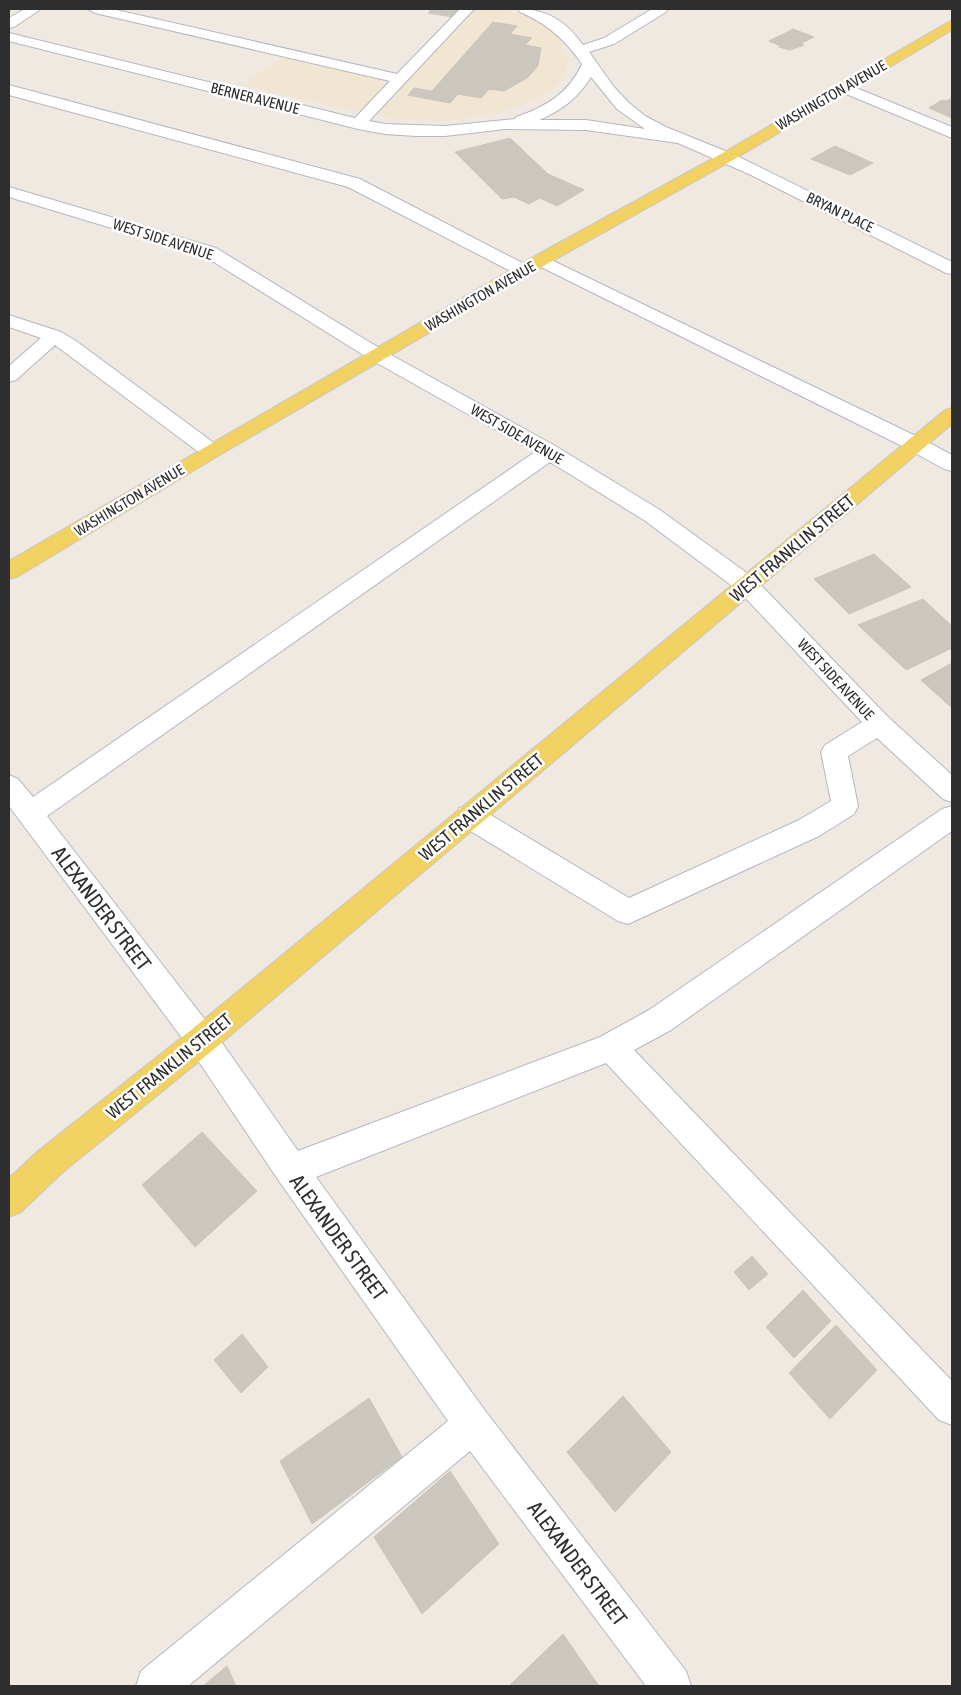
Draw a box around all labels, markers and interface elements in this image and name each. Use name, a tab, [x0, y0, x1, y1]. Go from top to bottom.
street label: WASHINGTON AVENUE	[773, 56, 890, 133]
street label: BERNER AVENUE	[209, 79, 302, 117]
street label: BRYAN PLACE	[804, 189, 877, 236]
street label: WEST SIDE AVENUE	[111, 215, 216, 263]
street label: WASHINGTON AVENUE	[422, 257, 539, 334]
street label: WEST SIDE AVENUE	[468, 401, 567, 468]
street label: WASHINGTON AVENUE	[71, 460, 187, 539]
street label: WEST FRANKLIN STREET	[726, 490, 858, 606]
street label: WEST SIDE AVENUE	[794, 635, 878, 723]
street label: WEST FRANKLIN STREET	[415, 749, 547, 865]
street label: ALEXANDER STREET	[48, 841, 156, 975]
street label: WEST FRANKLIN STREET	[102, 1009, 236, 1123]
street label: ALEXANDER STREET	[285, 1170, 393, 1304]
street label: ALEXANDER STREET	[524, 1496, 632, 1630]

